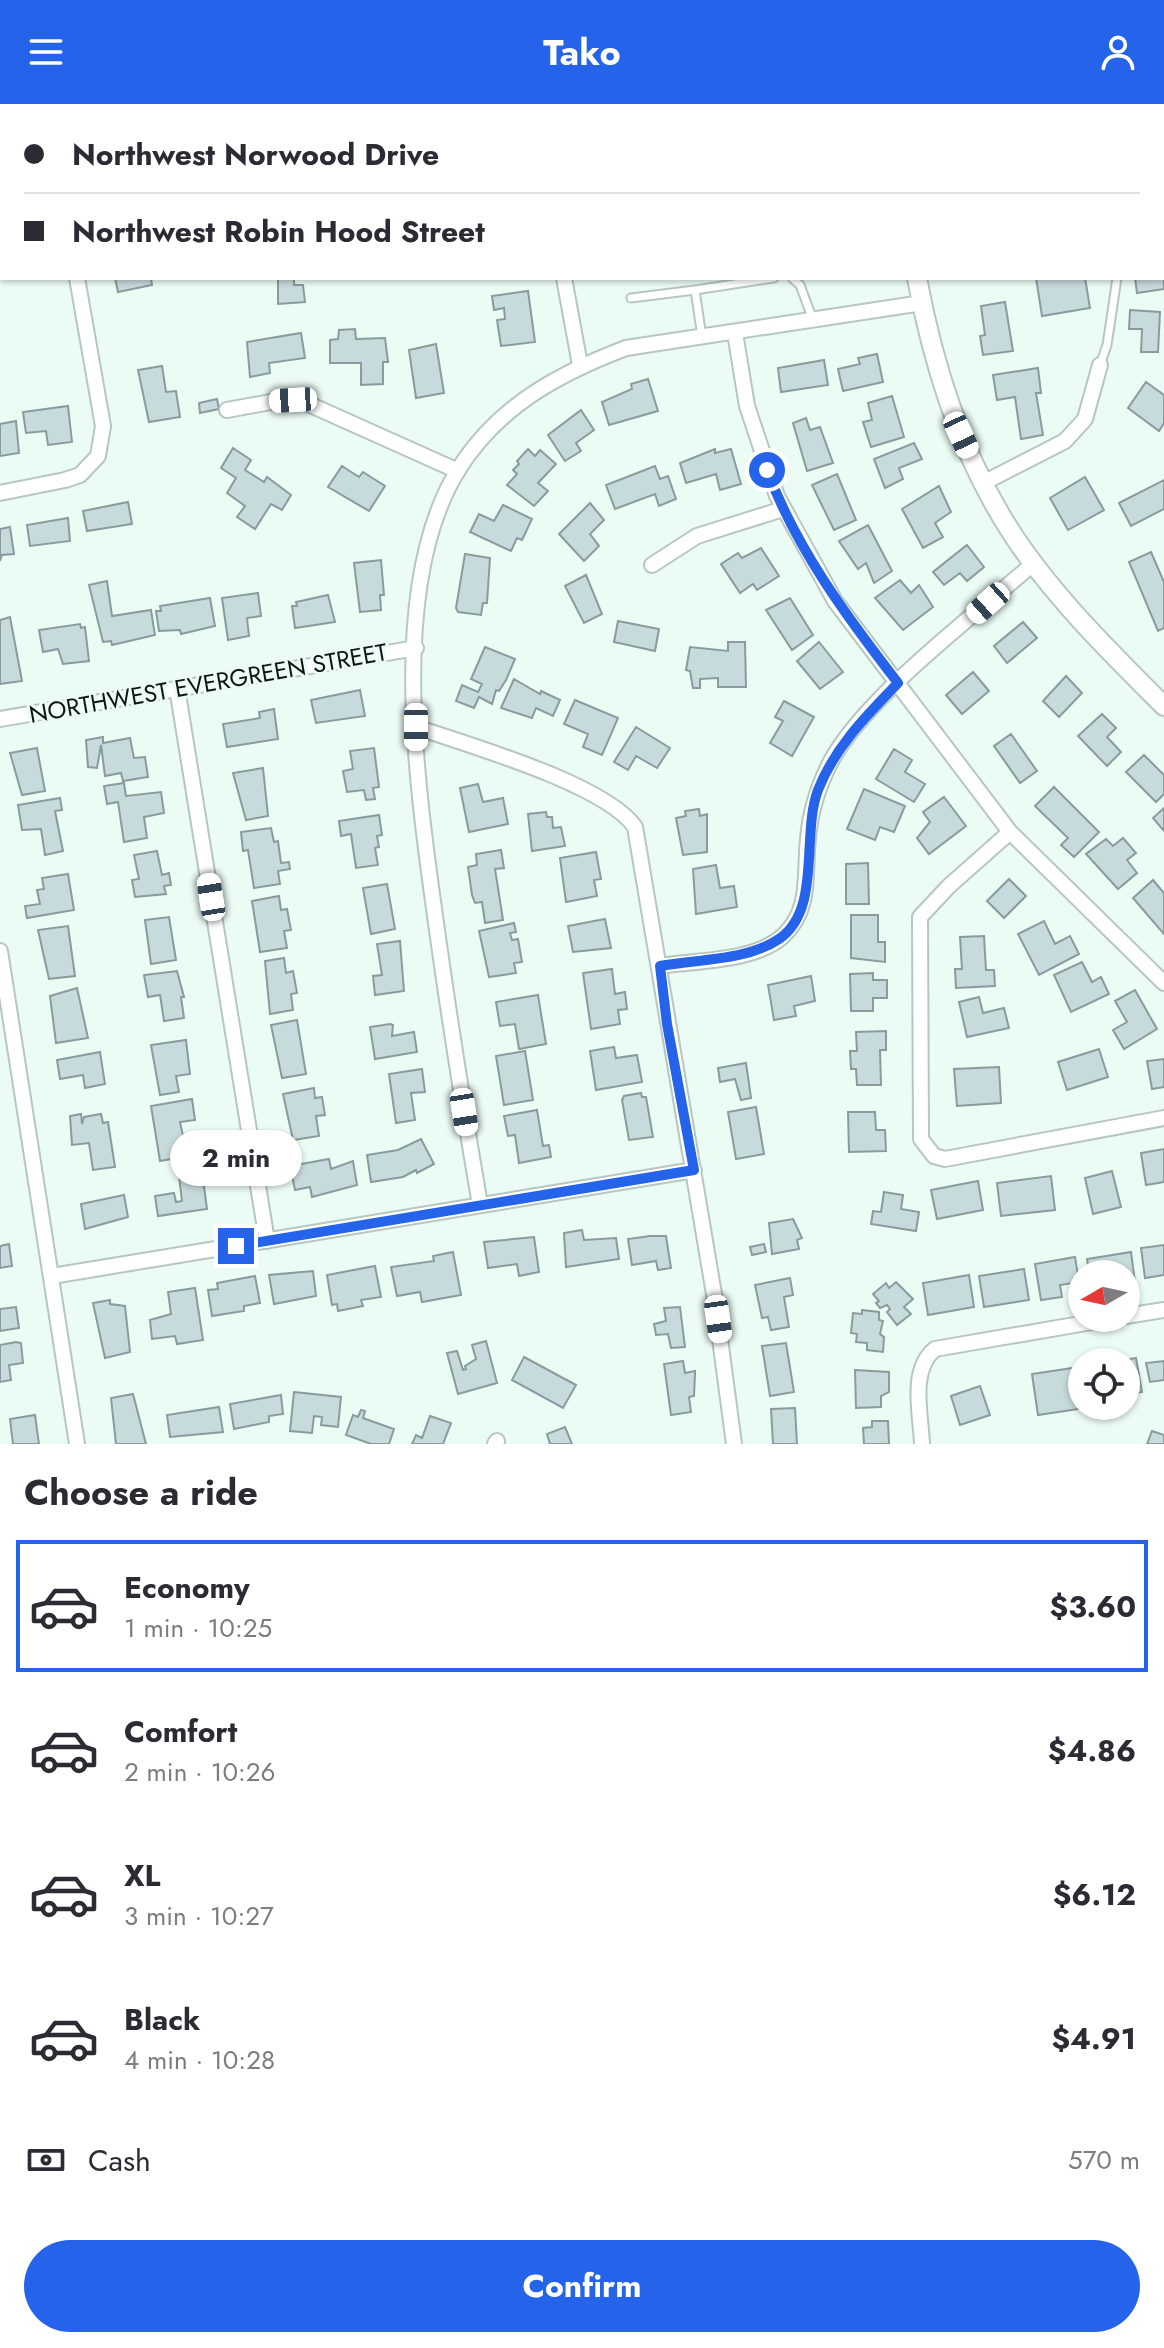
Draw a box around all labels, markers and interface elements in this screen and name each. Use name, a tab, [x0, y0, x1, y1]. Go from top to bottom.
text: Tako	[543, 26, 621, 78]
icon: menu	[24, 30, 68, 74]
icon: person	[1096, 30, 1140, 74]
text: Northwest Norwood Drive	[72, 133, 439, 176]
text: Northwest Robin Hood Street	[72, 210, 485, 253]
car	[268, 387, 318, 413]
car	[940, 408, 982, 462]
route start	[749, 452, 785, 488]
car	[962, 578, 1014, 628]
street label: NORTHWEST EVERGREEN STREET	[26, 634, 390, 732]
car	[404, 703, 428, 751]
car	[195, 871, 227, 923]
car	[448, 1086, 480, 1138]
callout: 2 min	[170, 1130, 302, 1186]
text: 2 min	[202, 1139, 270, 1177]
route end	[218, 1228, 254, 1264]
north arrow	[1068, 1260, 1140, 1332]
map controls	[1068, 1260, 1140, 1420]
car	[703, 1294, 733, 1344]
button: locate	[1068, 1348, 1140, 1420]
text: Choose a ride	[24, 1466, 258, 1518]
text: Economy	[124, 1566, 250, 1609]
icon: car	[28, 1570, 100, 1642]
text: $3.60	[1050, 1585, 1136, 1628]
text: 1 min · 10:25	[124, 1609, 272, 1647]
text: Comfort	[124, 1710, 237, 1753]
icon: car	[28, 1714, 100, 1786]
text: $4.86	[1048, 1729, 1136, 1772]
text: 2 min · 10:26	[124, 1753, 276, 1791]
text: XL	[124, 1854, 160, 1897]
icon: car	[28, 1858, 100, 1930]
text: $6.12	[1053, 1873, 1136, 1916]
text: 3 min · 10:27	[124, 1897, 274, 1935]
text: Black	[124, 1998, 200, 2041]
icon: car	[28, 2002, 100, 2074]
text: $4.91	[1051, 2017, 1136, 2060]
text: 4 min · 10:28	[124, 2041, 275, 2079]
icon: cash	[24, 2138, 68, 2182]
text: Cash	[88, 2139, 151, 2182]
text: 570 m	[1068, 2141, 1140, 2179]
button: Confirm	[24, 2240, 1140, 2332]

